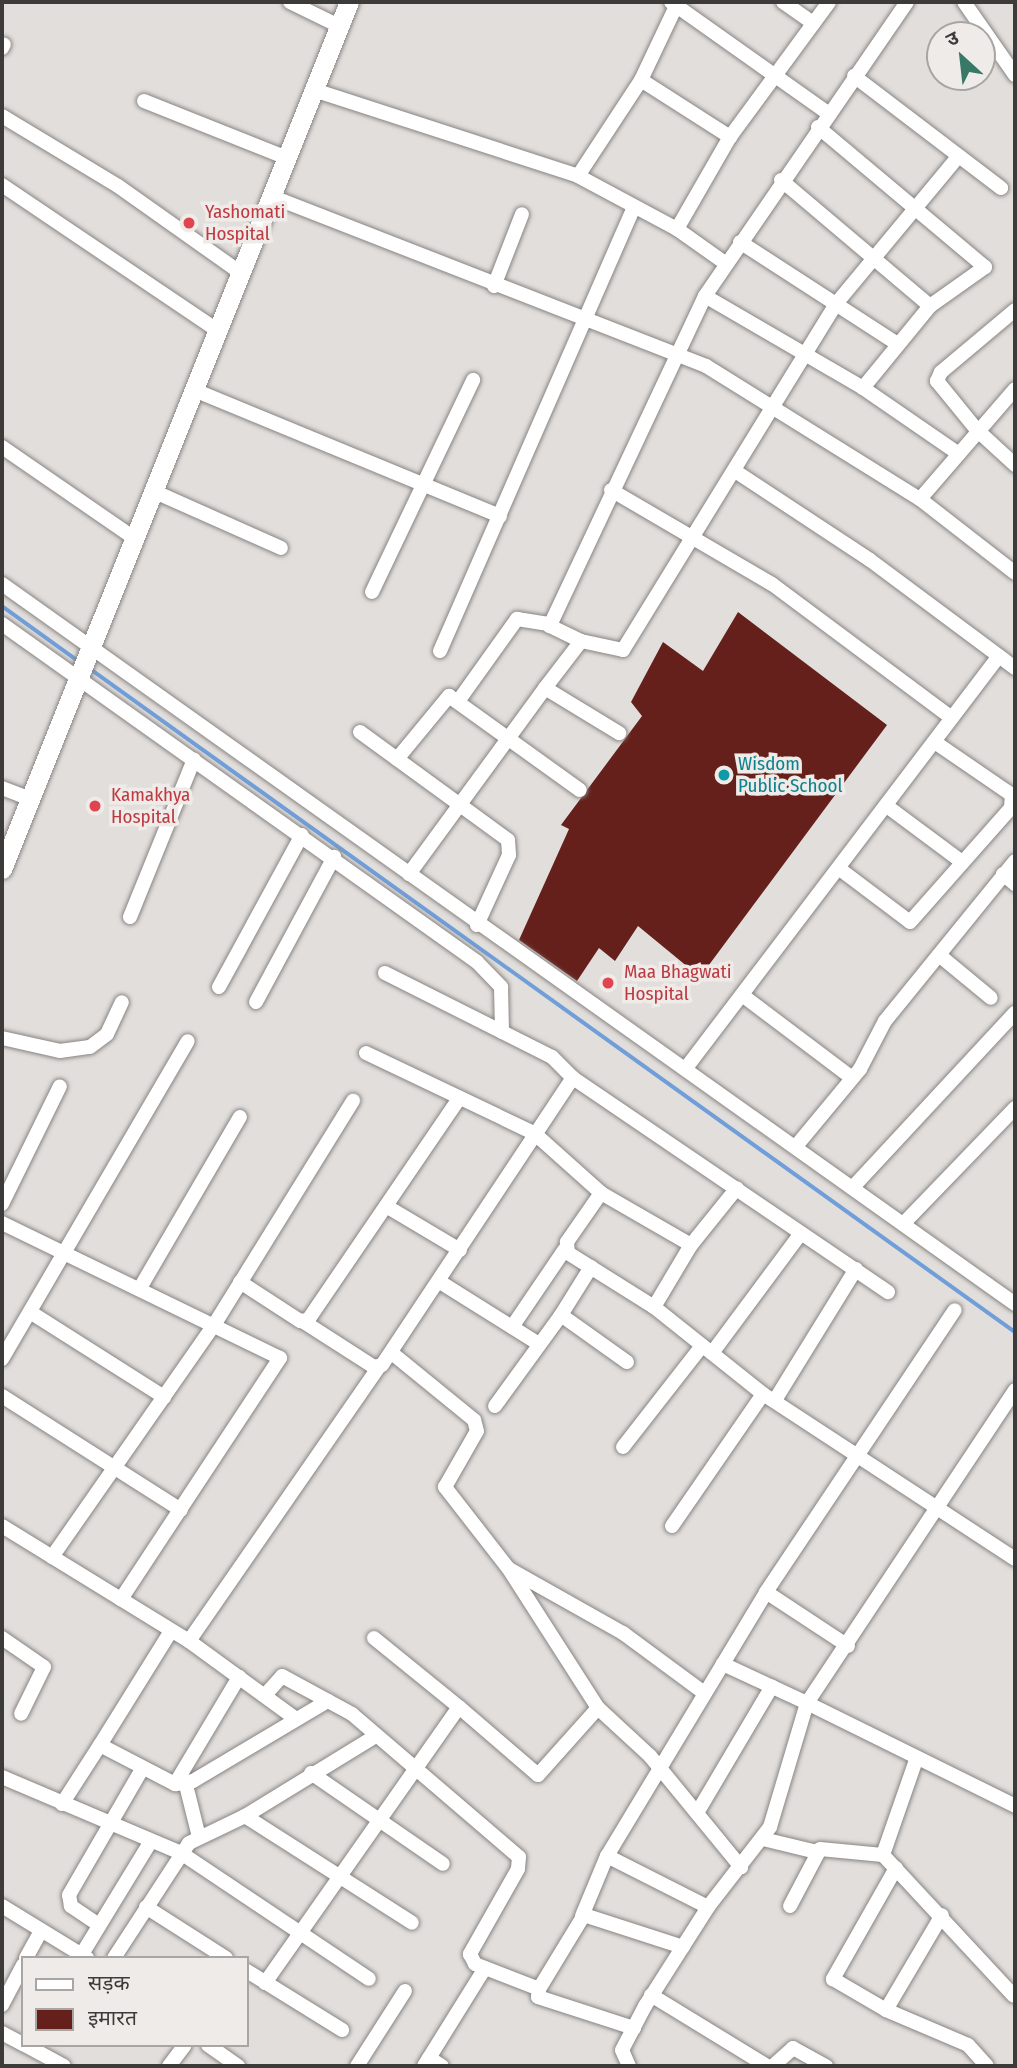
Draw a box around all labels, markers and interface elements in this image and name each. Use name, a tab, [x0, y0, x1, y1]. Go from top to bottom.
north arrow	[926, 21, 996, 91]
text: उ	[942, 26, 962, 51]
place label: Yashomati Hospital	[205, 201, 285, 245]
marker: Yashomati Hospital	[179, 213, 199, 233]
place label: Wisdom Public School	[738, 753, 842, 797]
marker: Wisdom Public School	[716, 767, 732, 783]
place label: Kamakhya Hospital	[111, 784, 190, 828]
marker: Kamakhya Hospital	[85, 796, 105, 816]
place label: Maa Bhagwati Hospital	[624, 961, 731, 1005]
marker: Maa Bhagwati Hospital	[598, 973, 618, 993]
legend	[21, 1956, 248, 2047]
text: सड़क	[88, 1970, 130, 1996]
text: इमारत	[88, 2005, 137, 2031]

